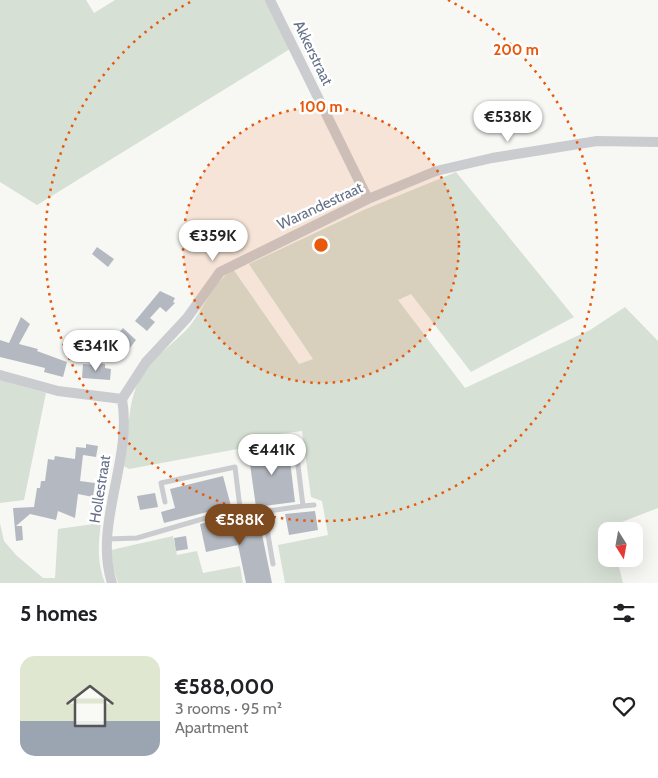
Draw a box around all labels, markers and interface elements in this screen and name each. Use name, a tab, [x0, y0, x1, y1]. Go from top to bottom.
street label: Akkerstraat	[290, 18, 336, 88]
text: 200 m	[493, 41, 539, 59]
text: 100 m	[299, 98, 343, 116]
pin: €538K	[473, 100, 543, 143]
text: €538K	[484, 107, 532, 126]
street label: Warandestraat	[274, 178, 366, 234]
pin: €359K	[178, 220, 248, 262]
text: €359K	[190, 226, 236, 245]
centre of rings	[312, 236, 330, 254]
pin: €341K	[61, 330, 131, 372]
text: €341K	[74, 336, 118, 355]
pin: €441K	[237, 434, 307, 476]
text: €441K	[249, 440, 295, 459]
street label: Hollestraat	[86, 454, 114, 524]
pin: €588K	[205, 504, 275, 546]
text: €588K	[216, 510, 264, 529]
north arrow	[598, 522, 642, 568]
map controls	[598, 522, 643, 567]
icon: filters	[610, 599, 638, 627]
text: 5 homes	[20, 601, 98, 626]
text: €588,000	[175, 674, 274, 699]
icon: home	[60, 676, 120, 736]
icon: heart	[610, 692, 638, 720]
text: 3 rooms · 95 m²	[175, 699, 282, 718]
text: Apartment	[175, 718, 248, 737]

